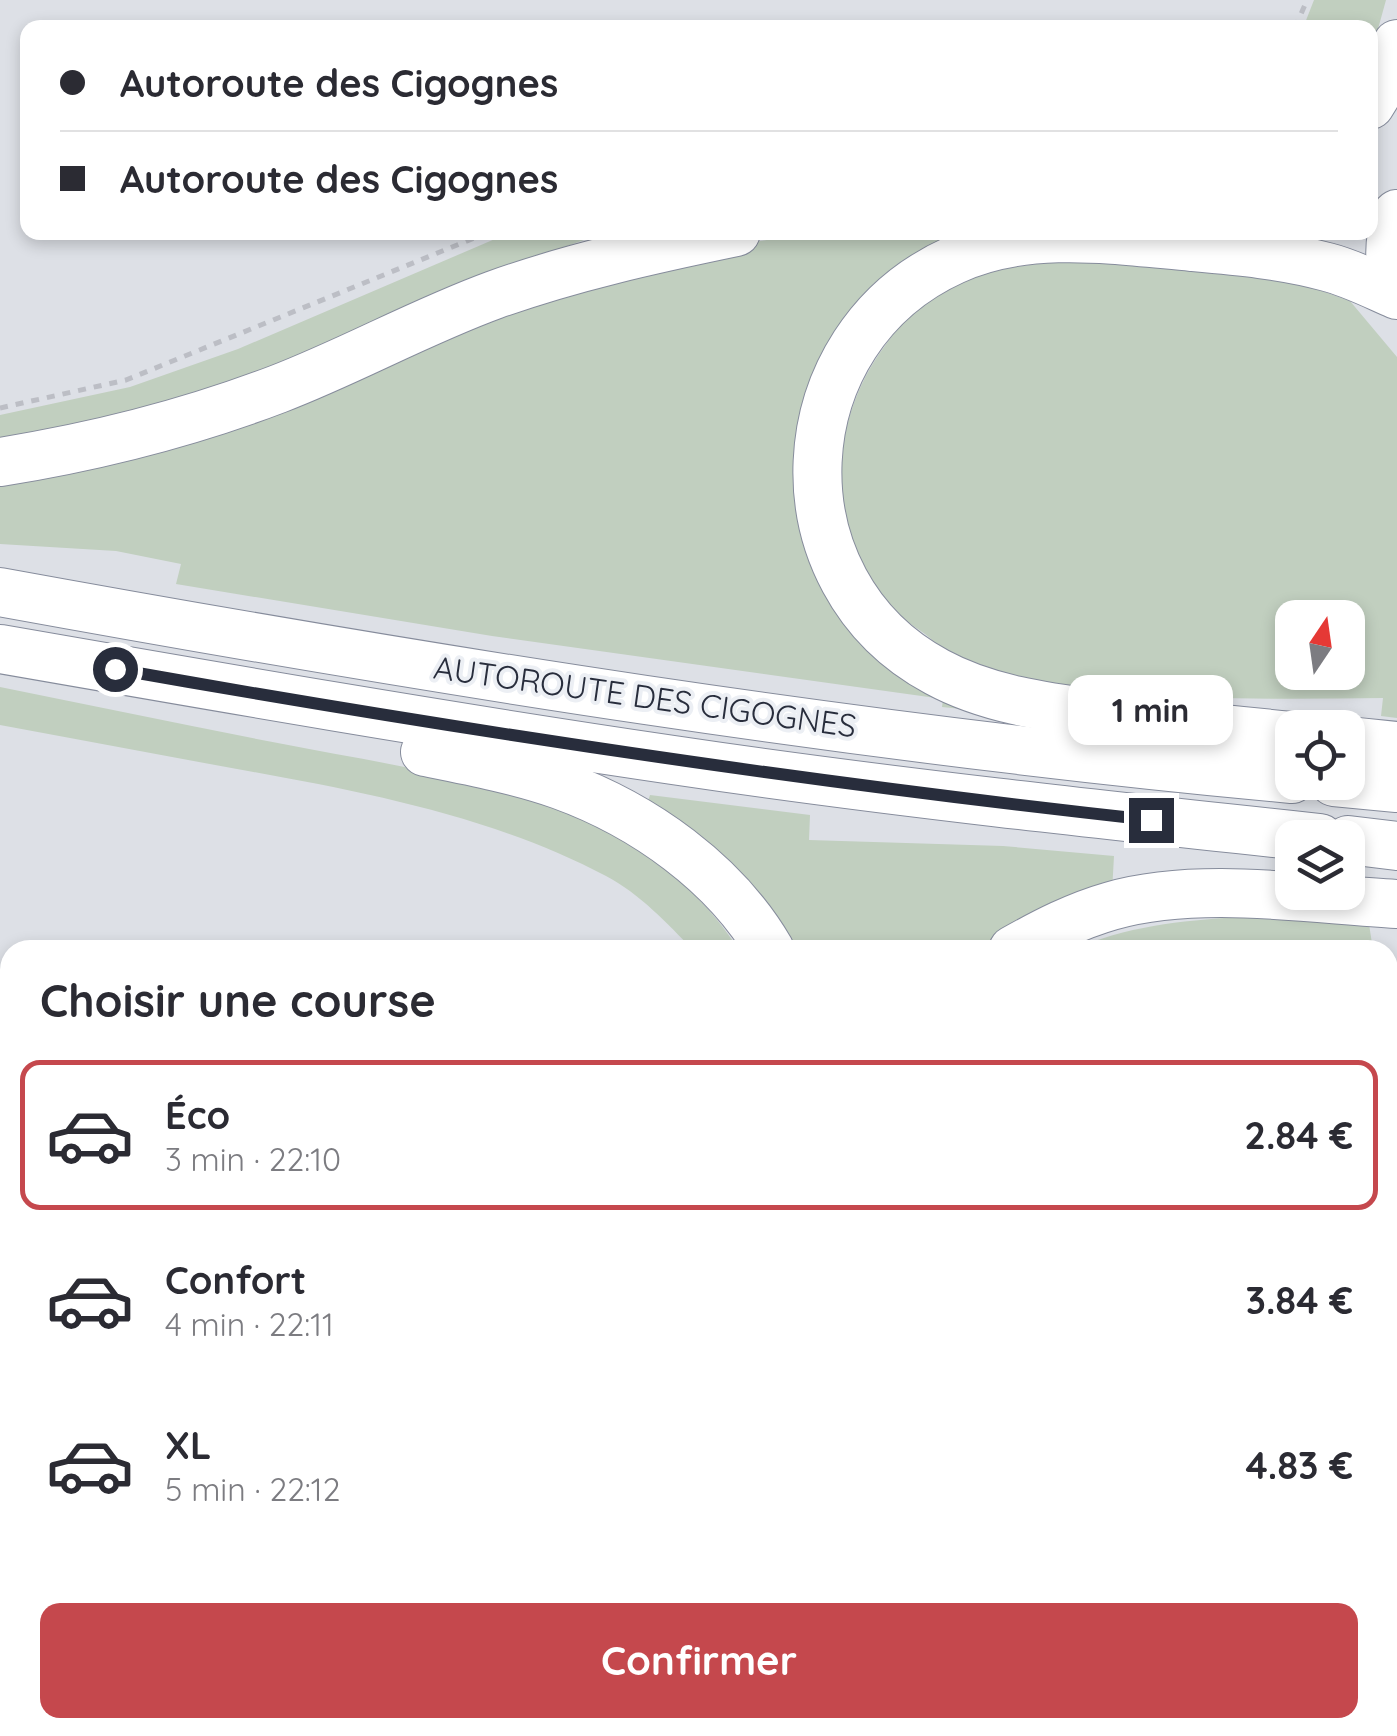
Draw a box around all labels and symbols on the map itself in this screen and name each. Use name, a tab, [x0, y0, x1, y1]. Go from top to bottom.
north arrow	[1275, 600, 1365, 690]
route start	[93, 647, 138, 692]
street label: AUTOROUTE DES CIGOGNES	[431, 647, 859, 745]
callout: 1 min	[1068, 675, 1234, 745]
route end	[1129, 798, 1174, 843]

